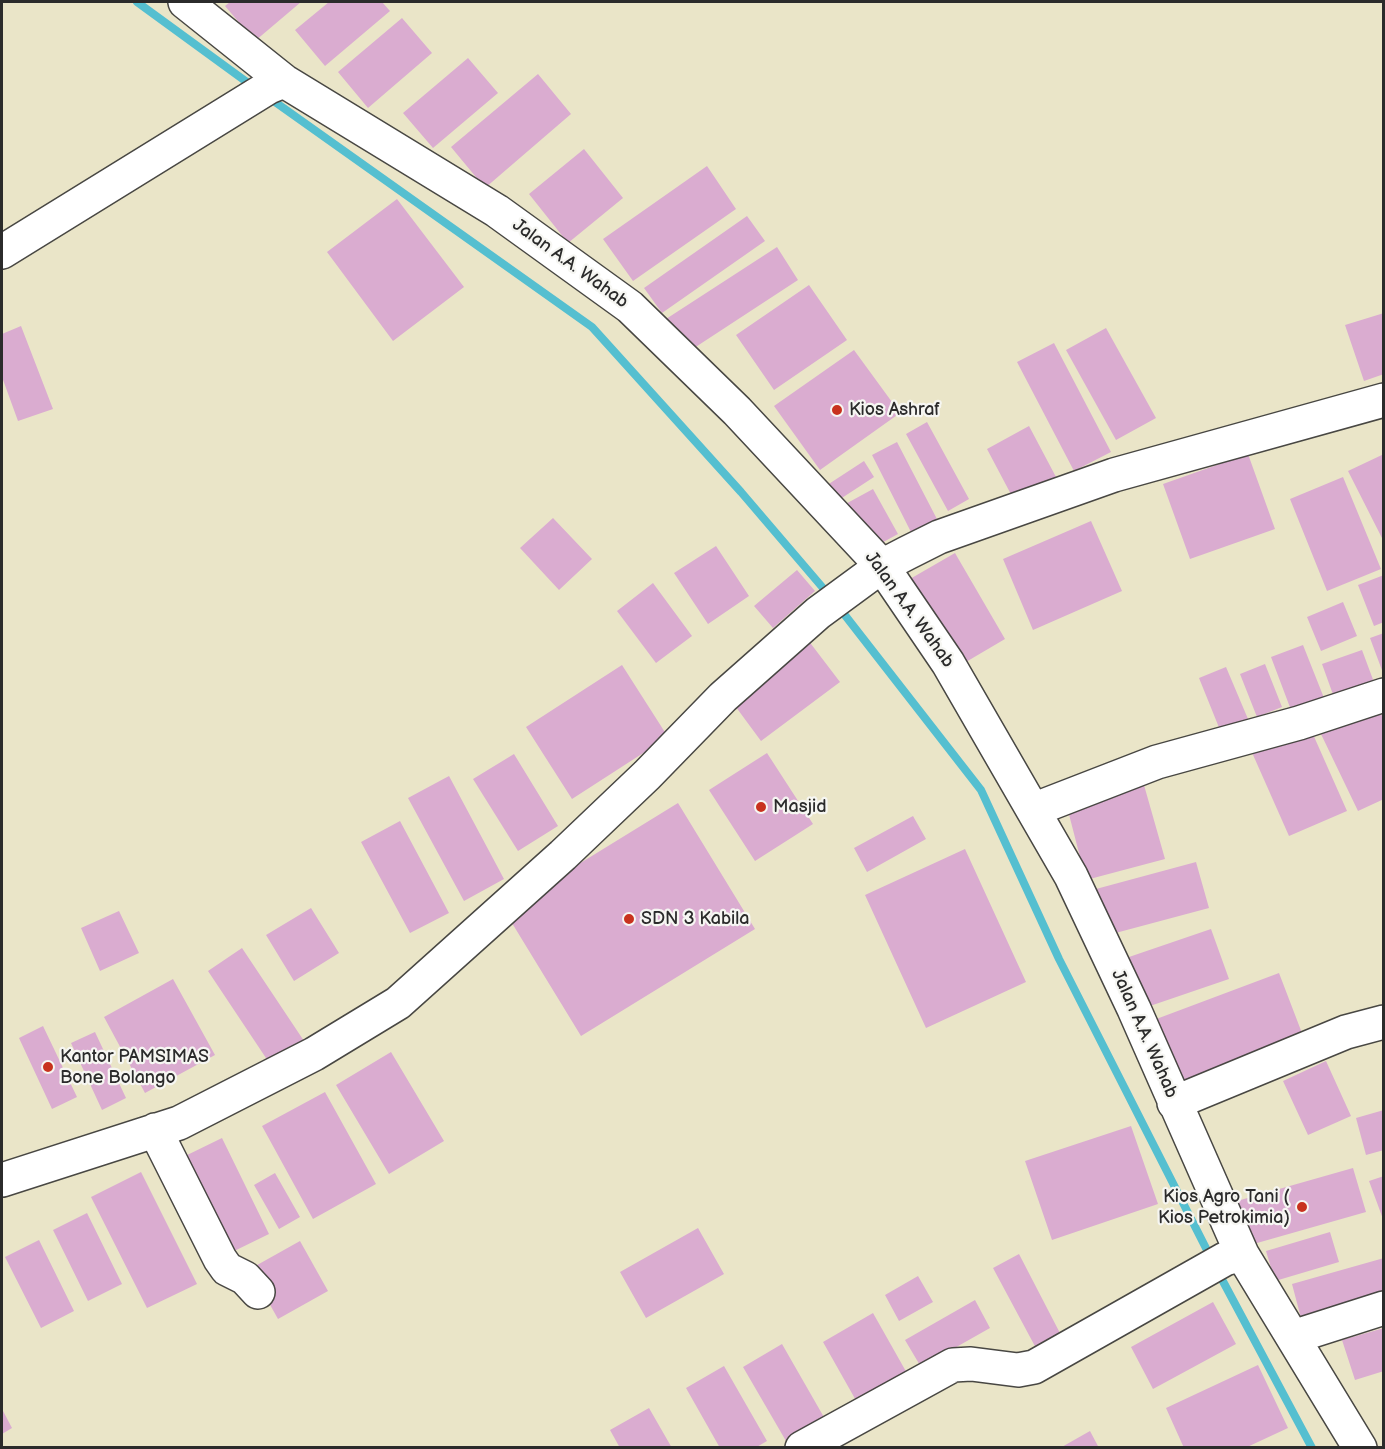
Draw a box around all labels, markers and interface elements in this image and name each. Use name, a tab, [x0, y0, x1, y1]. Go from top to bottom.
street label: Jalan A.A. Wahab	[508, 215, 632, 313]
place label: Kios Ashraf	[849, 399, 940, 421]
marker: Kios Ashraf	[830, 403, 844, 417]
street label: Jalan A.A. Wahab	[860, 548, 958, 672]
place label: Masjid	[773, 796, 826, 818]
marker: Masjid	[754, 800, 768, 814]
place label: SDN 3 Kabila	[641, 908, 749, 930]
marker: SDN 3 Kabila	[622, 912, 636, 926]
street label: Jalan A.A. Wahab	[1106, 967, 1182, 1101]
place label: Kantor PAMSIMAS Bone Bolango	[60, 1046, 209, 1088]
marker: Kantor PAMSIMAS Bone Bolango	[41, 1060, 55, 1074]
place label: Kios Agro Tani ( Kios Petrokimia)	[1158, 1186, 1290, 1228]
marker: Kios Agro Tani ( Kios Petrokimia)	[1295, 1200, 1309, 1214]

